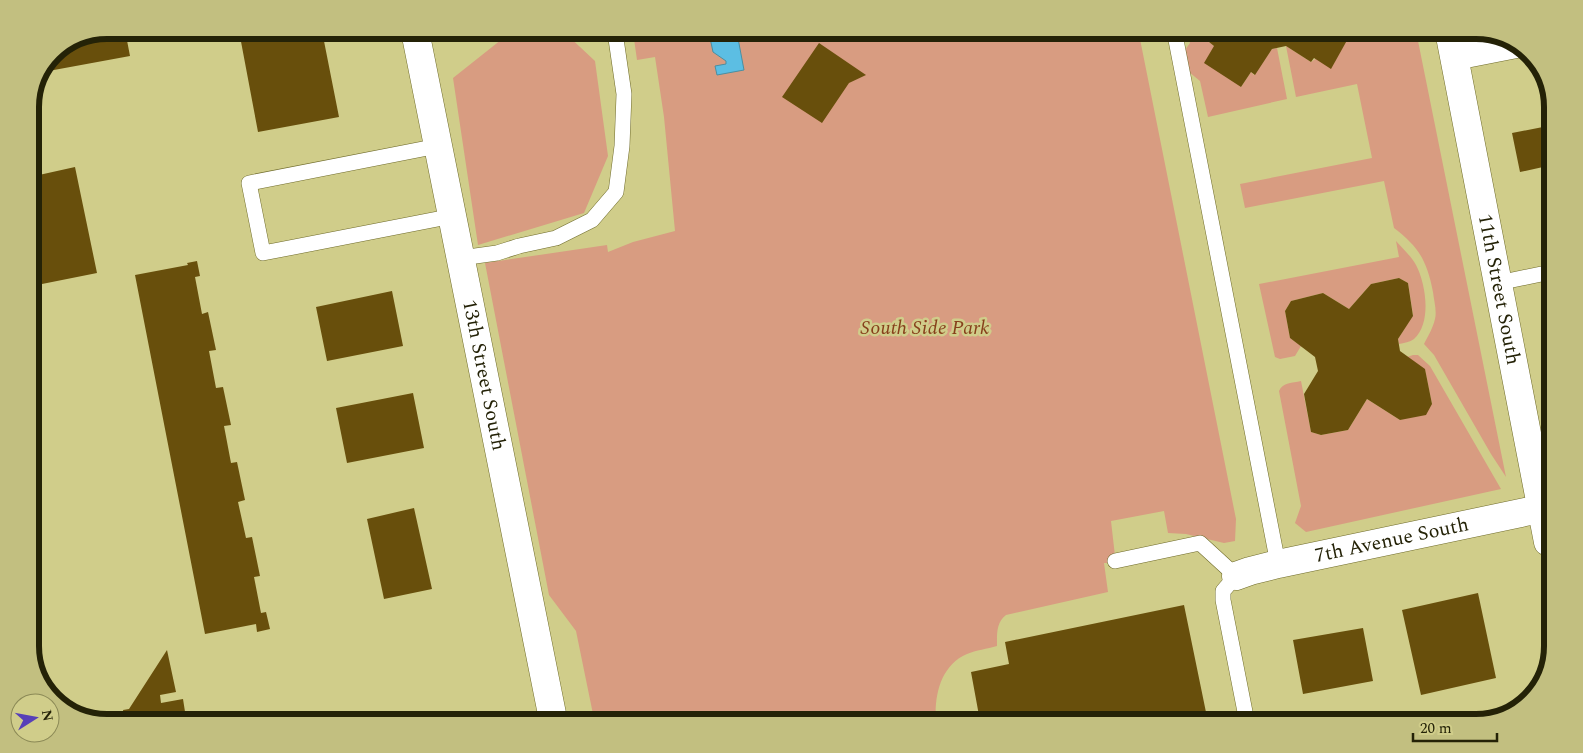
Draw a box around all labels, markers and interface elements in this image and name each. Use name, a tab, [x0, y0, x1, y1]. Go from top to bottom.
street label: 11th Street South	[1470, 211, 1528, 367]
street label: 13th Street South	[454, 297, 514, 453]
park label: South Side Park	[861, 313, 990, 343]
street label: 7th Avenue South	[1312, 509, 1471, 571]
north arrow	[10, 693, 60, 743]
text: N	[36, 708, 59, 723]
scale bar	[1413, 710, 1497, 742]
text: 20 m	[1420, 717, 1452, 740]

